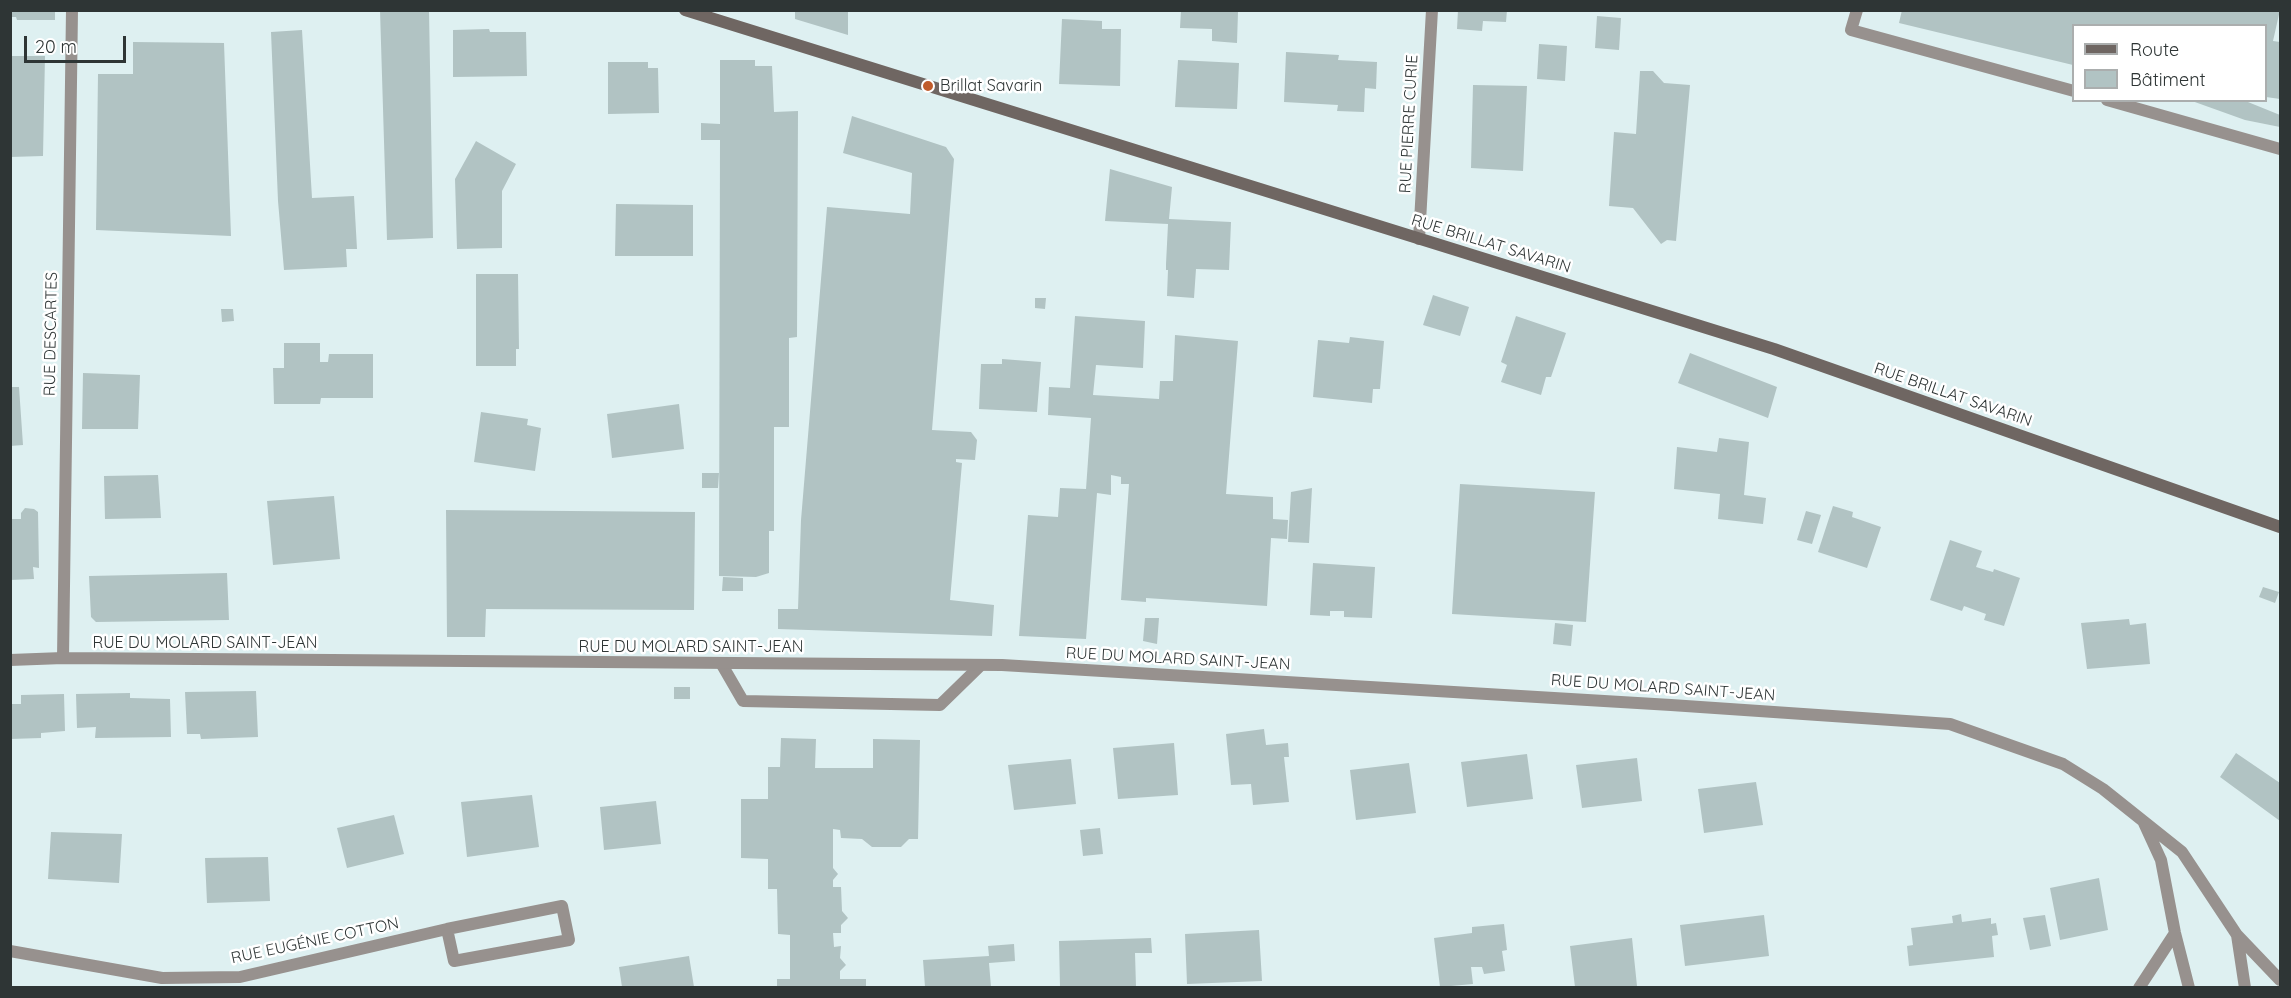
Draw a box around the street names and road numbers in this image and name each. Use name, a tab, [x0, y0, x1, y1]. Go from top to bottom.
street label: RUE PIERRE CURIE	[1396, 54, 1422, 194]
street label: RUE BRILLAT SAVARIN	[1409, 211, 1573, 277]
street label: RUE DESCARTES	[40, 272, 62, 396]
street label: RUE BRILLAT SAVARIN	[1871, 359, 2035, 431]
street label: RUE DU MOLARD SAINT-JEAN	[93, 633, 317, 653]
street label: RUE DU MOLARD SAINT-JEAN	[579, 637, 803, 657]
street label: RUE DU MOLARD SAINT-JEAN	[1065, 644, 1291, 674]
street label: RUE DU MOLARD SAINT-JEAN	[1550, 671, 1776, 705]
street label: RUE EUGÉNIE COTTON	[229, 914, 401, 968]

